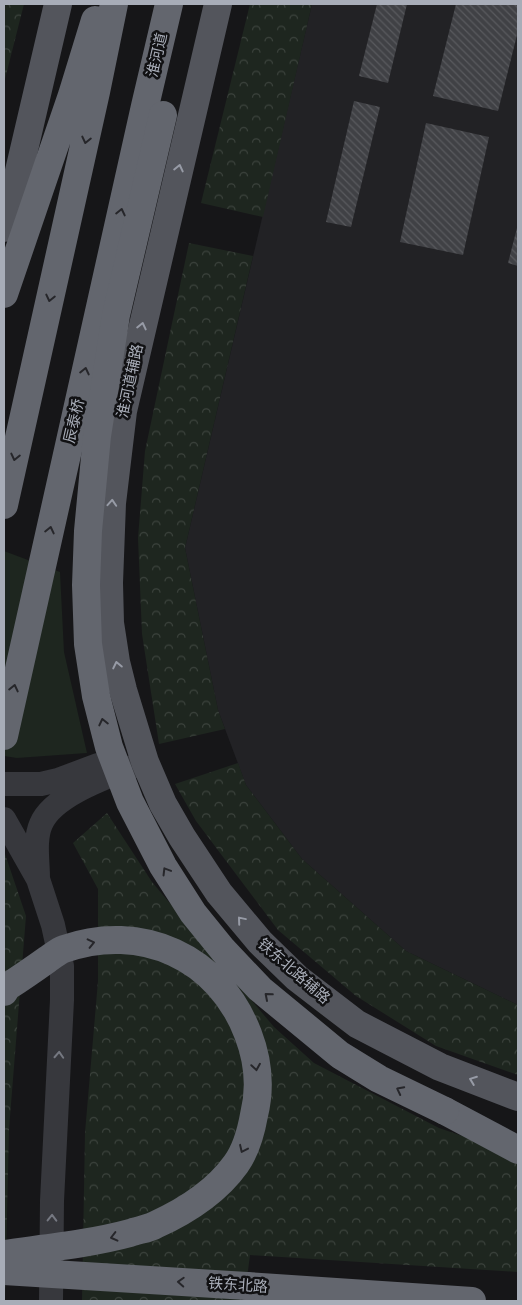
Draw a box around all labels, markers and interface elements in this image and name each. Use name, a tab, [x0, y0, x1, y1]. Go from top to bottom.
street label: 淮河道	[143, 31, 171, 79]
one-way arrow	[81, 135, 92, 144]
one-way arrow	[173, 163, 184, 172]
one-way arrow	[115, 208, 126, 217]
one-way arrow	[45, 294, 56, 303]
one-way arrow	[136, 322, 147, 331]
street label: 淮河道辅路	[113, 342, 147, 420]
one-way arrow	[79, 367, 90, 375]
street label: 辰泰桥	[60, 397, 88, 445]
one-way arrow	[10, 453, 21, 461]
one-way arrow	[106, 499, 117, 507]
one-way arrow	[44, 525, 55, 534]
one-way arrow	[112, 661, 123, 670]
one-way arrow	[8, 684, 19, 693]
one-way arrow	[98, 717, 109, 726]
one-way arrow	[163, 867, 173, 876]
one-way arrow	[237, 917, 246, 926]
street label: 铁东北路辅路	[254, 935, 334, 1007]
one-way arrow	[86, 938, 95, 949]
one-way arrow	[265, 993, 274, 1002]
one-way arrow	[54, 1051, 65, 1059]
one-way arrow	[251, 1062, 261, 1071]
one-way arrow	[469, 1076, 478, 1086]
one-way arrow	[397, 1086, 406, 1096]
one-way arrow	[239, 1144, 250, 1153]
one-way arrow	[47, 1213, 57, 1221]
one-way arrow	[109, 1231, 118, 1242]
street label: 铁东北路	[207, 1274, 269, 1296]
one-way arrow	[177, 1276, 185, 1287]

